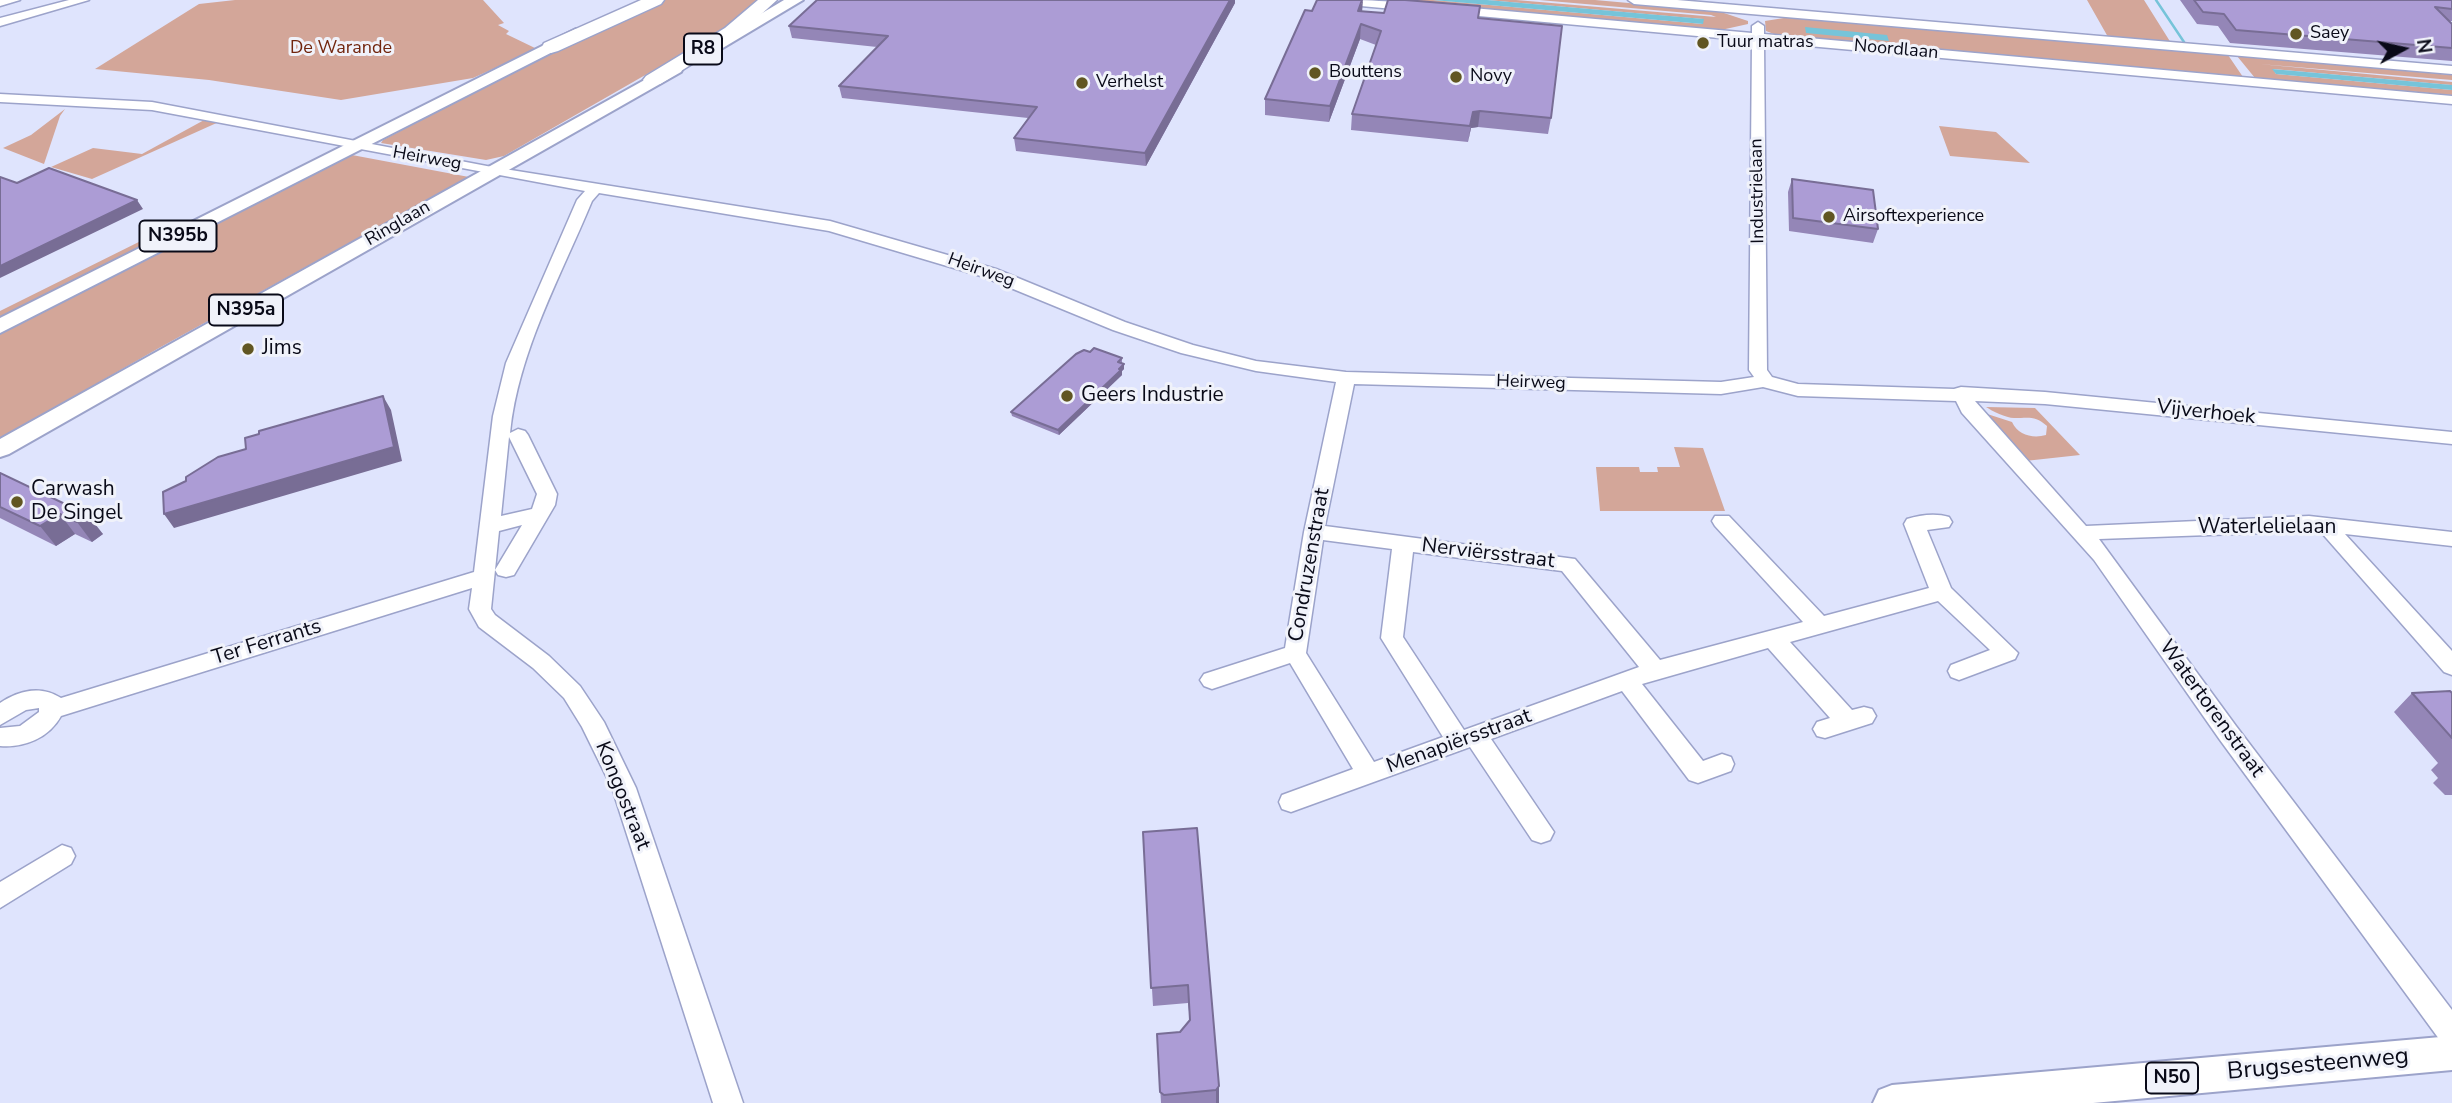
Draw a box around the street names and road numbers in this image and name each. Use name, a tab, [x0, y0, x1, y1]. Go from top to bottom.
road number: R8	[684, 34, 722, 64]
street label: Noordlaan	[1853, 36, 1939, 64]
street label: Industrielaan	[1746, 138, 1770, 244]
street label: Heirweg	[391, 142, 463, 176]
street label: Ringlaan	[362, 197, 434, 251]
road number: N395b	[140, 220, 216, 252]
street label: Heirweg	[945, 249, 1017, 293]
road number: N395a	[209, 294, 283, 326]
street label: Heirweg	[1496, 371, 1566, 395]
street label: Vijverhoek	[2155, 395, 2257, 431]
street label: Condruzenstraat	[1284, 486, 1336, 644]
street label: Waterlelielaan	[2198, 515, 2336, 541]
street label: Nerviërsstraat	[1420, 533, 1556, 575]
street label: Ter Ferrants	[209, 614, 325, 672]
street label: Watertorenstraat	[2153, 636, 2269, 782]
street label: Menapiërsstraat	[1383, 704, 1535, 780]
street label: Kongostraat	[589, 738, 655, 854]
street label: Brugsesteenweg	[2226, 1043, 2410, 1087]
road number: N50	[2146, 1062, 2198, 1094]

